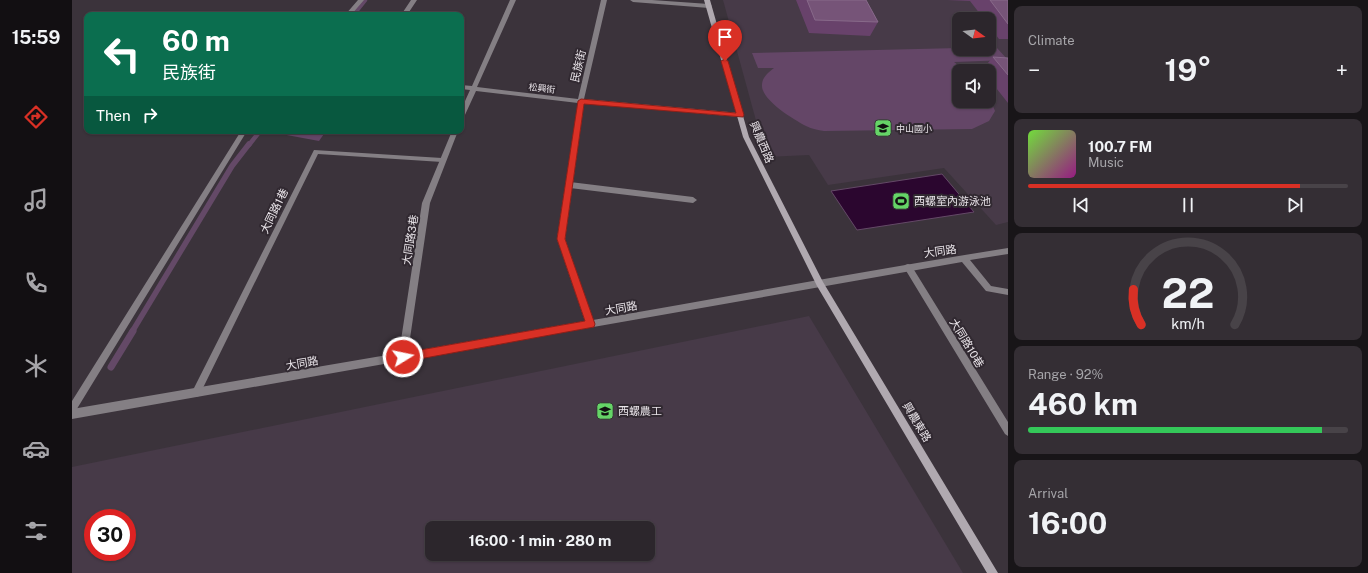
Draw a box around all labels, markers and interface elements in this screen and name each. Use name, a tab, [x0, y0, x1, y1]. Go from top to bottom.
north arrow	[952, 12, 996, 56]
map controls	[952, 12, 996, 108]
pin	[708, 20, 742, 61]
text: 60 m	[162, 24, 230, 57]
icon: arrive	[714, 26, 736, 48]
text: 15:59	[12, 27, 60, 48]
icon: left	[96, 28, 148, 80]
text: Climate	[1028, 33, 1075, 48]
street label: 民族街	[568, 49, 588, 83]
text: 19°	[1165, 52, 1211, 88]
text: −	[1028, 57, 1040, 83]
text: +	[1336, 57, 1348, 83]
text: 民族街	[162, 62, 216, 83]
button: sound	[952, 64, 996, 108]
street label: 松興街	[528, 81, 556, 95]
icon: directions	[22, 103, 50, 131]
icon: right	[139, 104, 161, 126]
text: Then	[96, 107, 131, 124]
school or university icon: 中山國小	[873, 118, 893, 138]
street label: 興農西路	[748, 119, 776, 165]
place label: 中山國小	[896, 123, 932, 134]
text: 100.7 FM	[1088, 138, 1152, 155]
text: Music	[1088, 155, 1124, 170]
icon: music	[22, 186, 50, 214]
street label: 大同路1巷	[258, 187, 290, 235]
sports icon: 西螺室內游泳池	[891, 191, 911, 211]
icon: previous	[1070, 194, 1092, 216]
icon: pause	[1177, 194, 1199, 216]
icon: next	[1284, 194, 1306, 216]
place label: 西螺室內游泳池	[914, 195, 991, 207]
street label: 大同路3巷	[400, 214, 420, 266]
street label: 大同路	[923, 243, 957, 259]
text: 22	[1162, 267, 1214, 316]
icon: phone	[22, 269, 50, 297]
street label: 大同路	[604, 299, 638, 317]
text: km/h	[1171, 314, 1205, 331]
street label: 大同路10巷	[948, 316, 986, 370]
position arrow	[382, 336, 424, 378]
icon: climate	[22, 352, 50, 380]
street label: 大同路	[285, 354, 319, 372]
text: Range · 92%	[1028, 367, 1103, 382]
text: 460 km	[1028, 386, 1138, 422]
street label: 興農東路	[901, 400, 933, 444]
school or university icon: 西螺農工	[595, 401, 615, 421]
place label: 西螺農工	[618, 405, 662, 417]
icon: car	[22, 435, 50, 463]
text: Arrival	[1028, 486, 1068, 501]
text: 16:00	[1028, 505, 1107, 541]
speed limit sign: 30	[84, 509, 136, 561]
icon: filters	[22, 517, 50, 545]
text: 16:00 · 1 min · 280 m	[468, 532, 612, 549]

